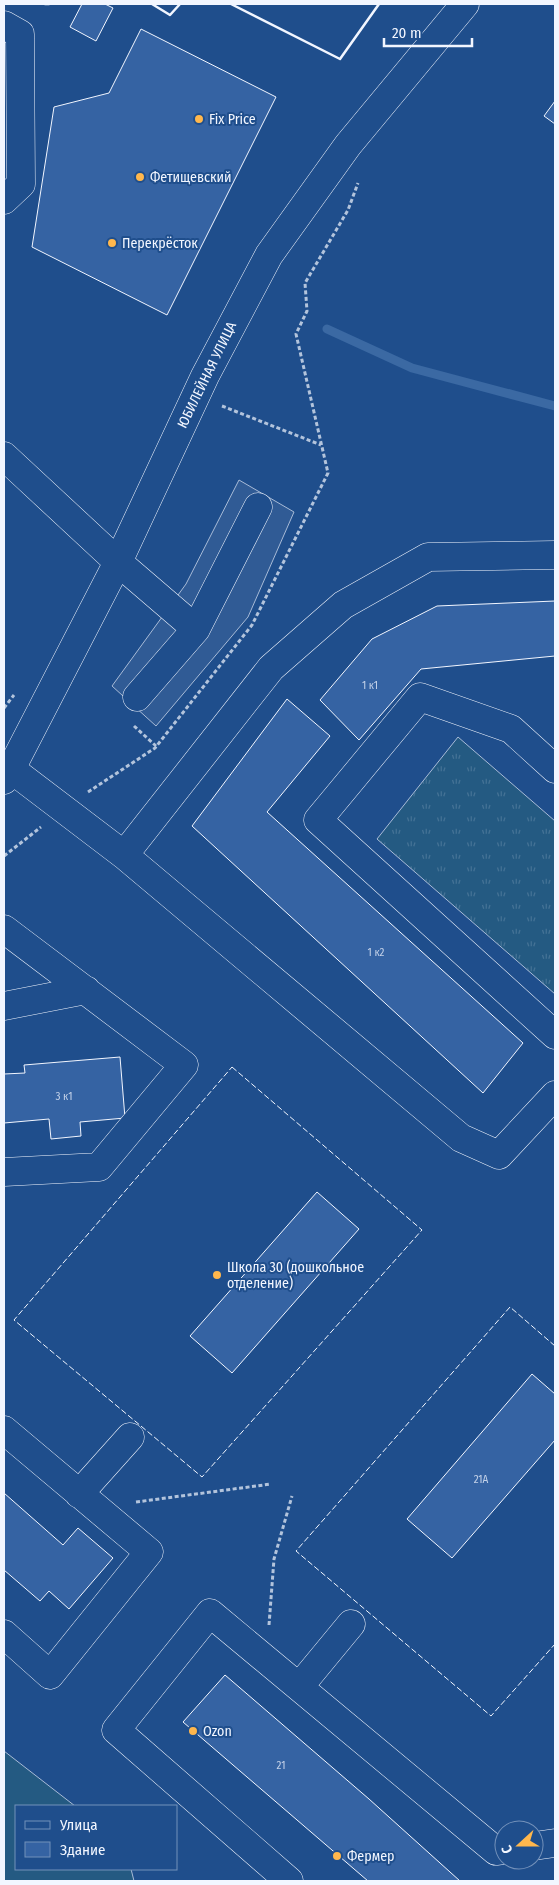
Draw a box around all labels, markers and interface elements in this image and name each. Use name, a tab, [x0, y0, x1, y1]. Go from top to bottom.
scale bar	[384, 15, 472, 47]
text: 20 m	[392, 24, 422, 42]
place label: Fix Price	[209, 111, 256, 128]
marker: Fix Price	[193, 113, 205, 125]
place label: Фетищевский	[150, 169, 232, 186]
marker: Фетищевский	[134, 171, 146, 183]
place label: Перекрёсток	[122, 235, 198, 252]
marker: Перекрёсток	[106, 237, 118, 249]
street label: ЮБИЛЕЙНАЯ УЛИЦА	[174, 318, 240, 431]
house number: 1 к1	[362, 679, 378, 692]
house number: 1 к2	[368, 946, 385, 959]
house number: 3 к1	[56, 1090, 72, 1103]
place label: Школа 30 (дошкольное отделение)	[227, 1259, 364, 1292]
marker: Школа 30 (дошкольное отделение)	[211, 1269, 223, 1281]
house number: 21А	[474, 1473, 489, 1486]
place label: Ozon	[203, 1723, 232, 1740]
marker: Ozon	[187, 1725, 199, 1737]
house number: 21	[277, 1759, 285, 1772]
legend	[15, 1805, 178, 1870]
text: Улица	[59, 1816, 98, 1834]
north arrow	[494, 1820, 544, 1870]
text: Здание	[60, 1841, 106, 1859]
text: С	[498, 1842, 517, 1856]
place label: Фермер	[347, 1848, 395, 1865]
marker: Фермер	[331, 1850, 343, 1862]

